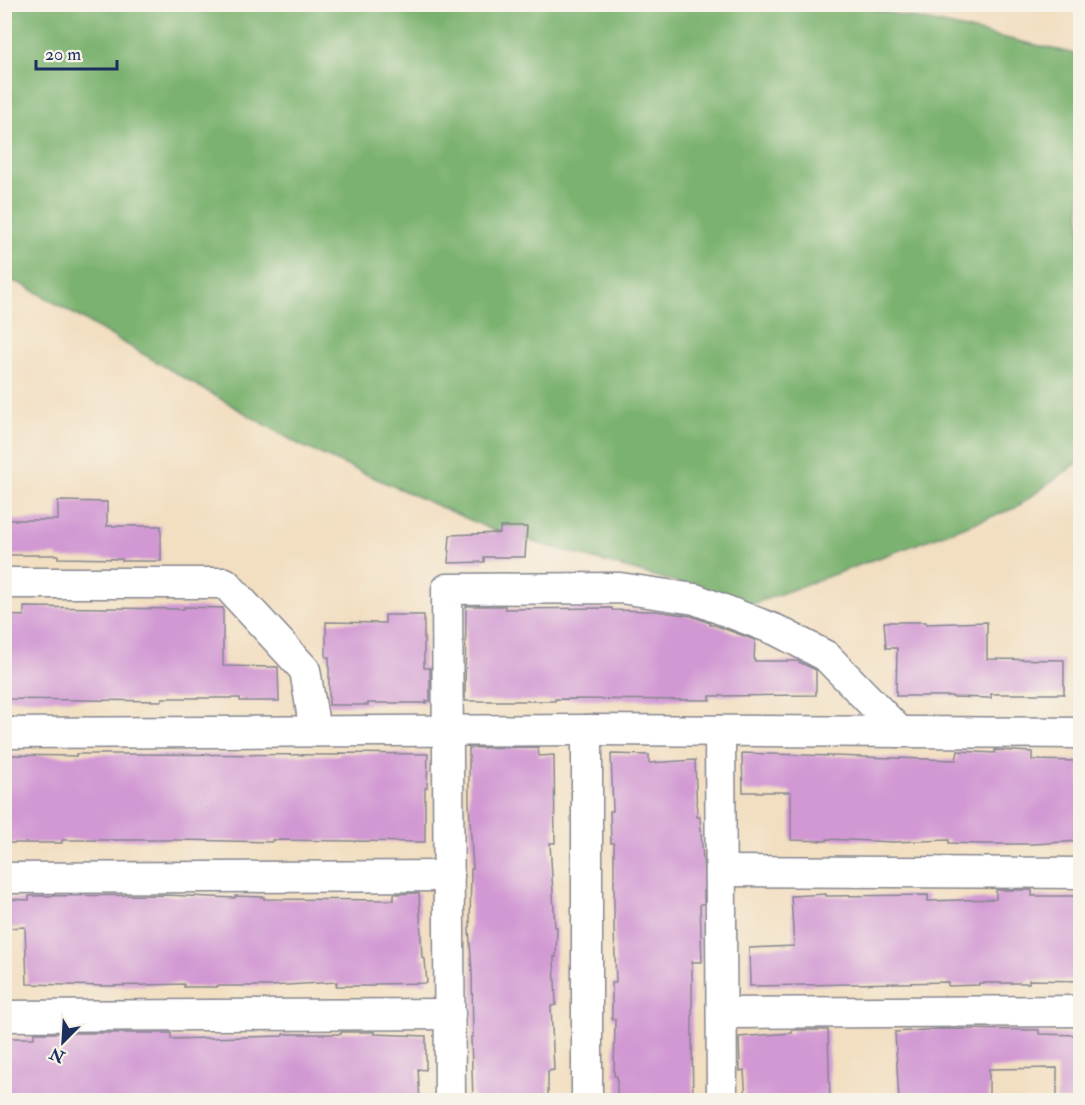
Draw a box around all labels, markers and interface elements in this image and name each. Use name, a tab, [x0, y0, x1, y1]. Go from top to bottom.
scale bar	[36, 33, 117, 71]
text: 20 m	[45, 43, 81, 66]
north arrow	[33, 1012, 93, 1072]
text: N	[46, 1042, 69, 1067]

